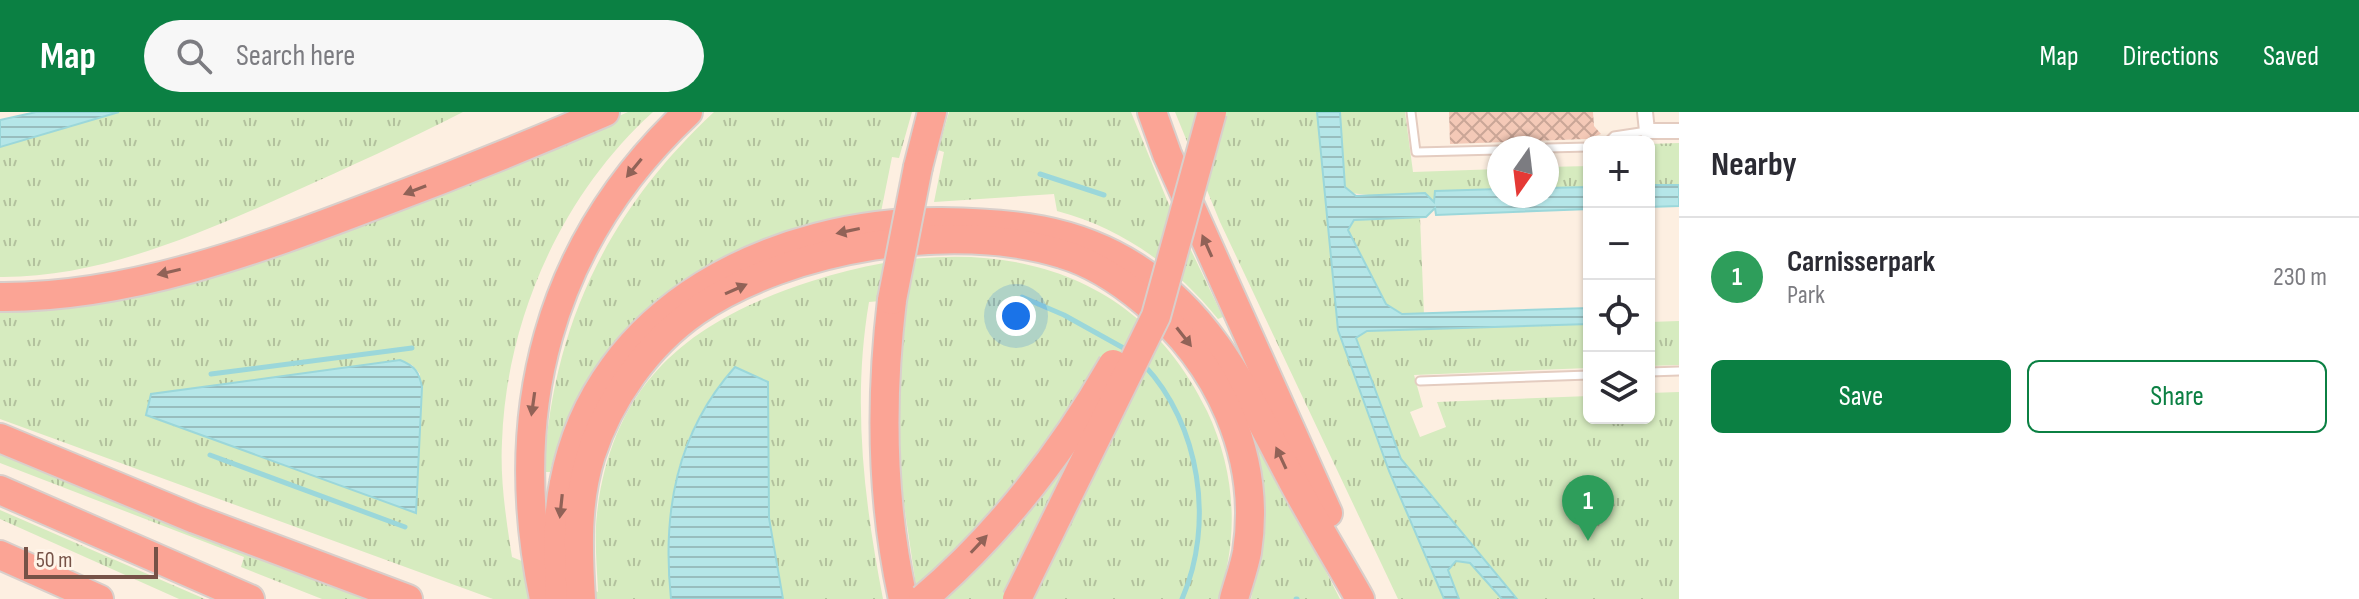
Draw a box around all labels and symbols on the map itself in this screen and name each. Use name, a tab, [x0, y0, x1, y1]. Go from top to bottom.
north arrow	[1487, 136, 1559, 208]
one-way arrow	[626, 158, 643, 178]
one-way arrow	[403, 184, 427, 197]
one-way arrow	[835, 226, 860, 238]
one-way arrow	[1200, 234, 1214, 257]
one-way arrow	[156, 267, 181, 279]
one-way arrow	[724, 282, 747, 296]
your location	[996, 296, 1036, 336]
one-way arrow	[1175, 327, 1191, 347]
one-way arrow	[526, 392, 539, 417]
one-way arrow	[1274, 446, 1288, 469]
pin: 1	[1562, 475, 1614, 541]
one-way arrow	[554, 493, 567, 518]
one-way arrow	[969, 535, 987, 554]
scale bar	[24, 543, 158, 579]

